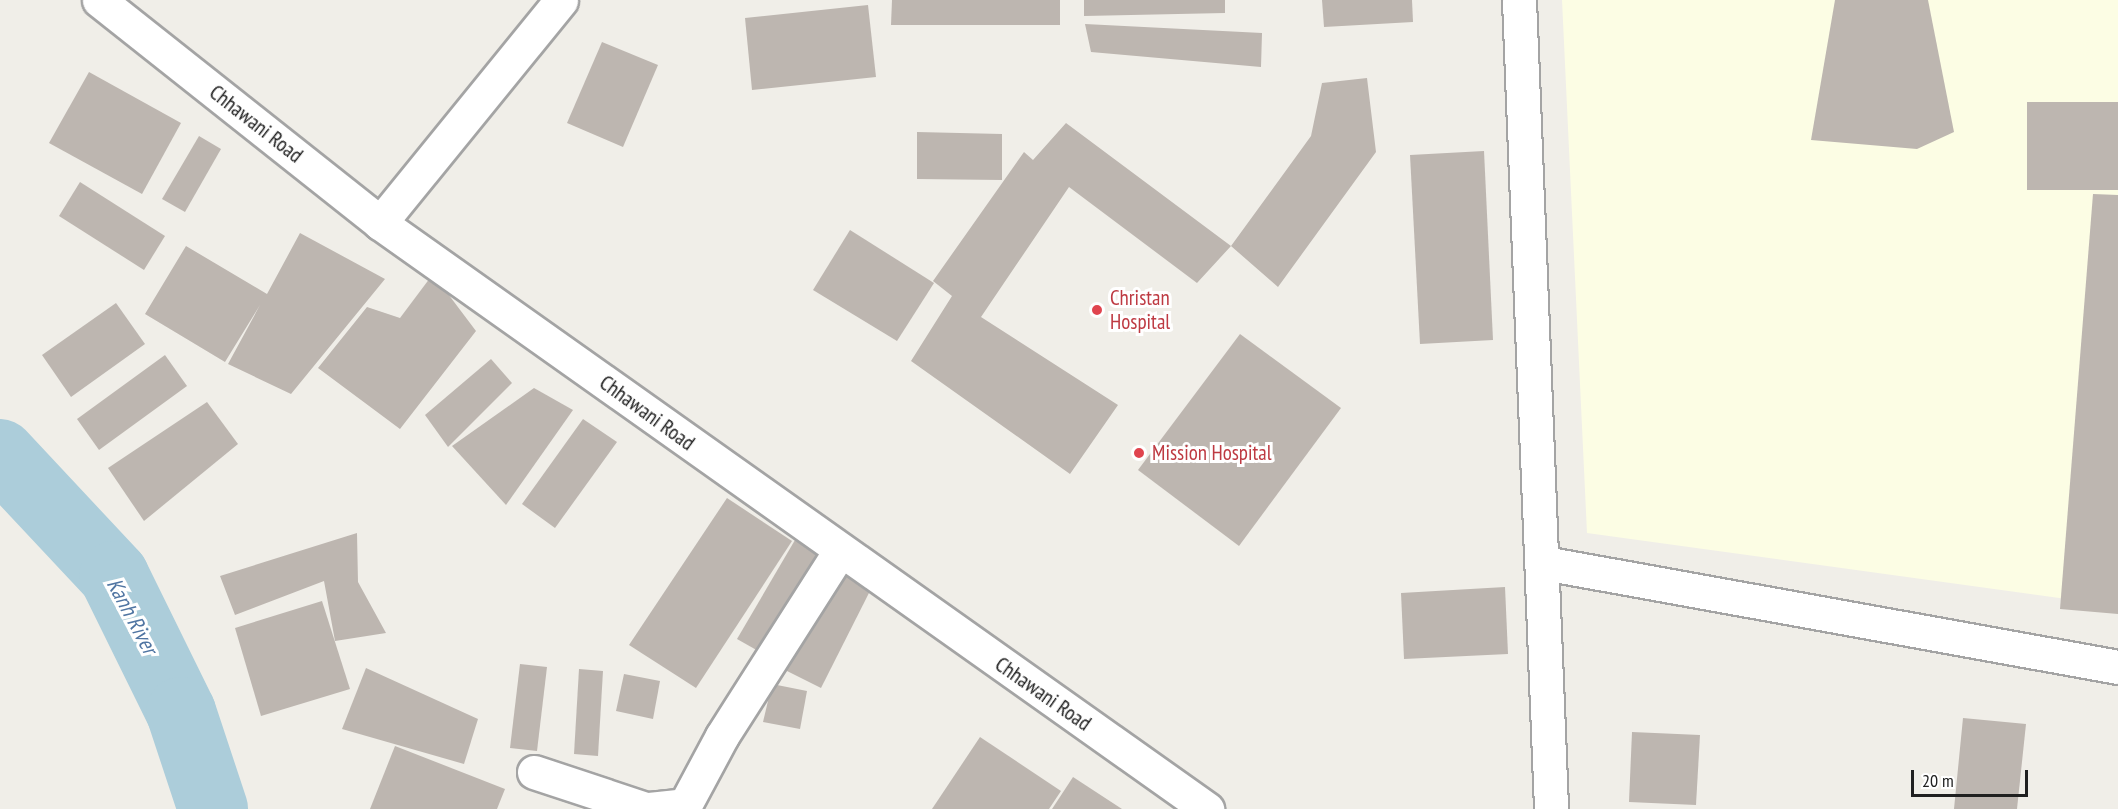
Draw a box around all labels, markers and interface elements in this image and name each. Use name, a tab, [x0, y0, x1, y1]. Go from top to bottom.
street label: Chhawani Road	[204, 80, 308, 168]
place label: Christan Hospital	[1110, 285, 1170, 335]
marker: Christan Hospital	[1088, 301, 1106, 319]
street label: Chhawani Road	[595, 370, 699, 456]
place label: Mission Hospital	[1152, 440, 1272, 466]
marker: Mission Hospital	[1130, 444, 1148, 462]
water label: Kanh River	[101, 574, 163, 658]
street label: Chhawani Road	[990, 652, 1096, 736]
scale bar	[1914, 758, 2031, 796]
text: 20 m	[1922, 769, 1954, 792]

